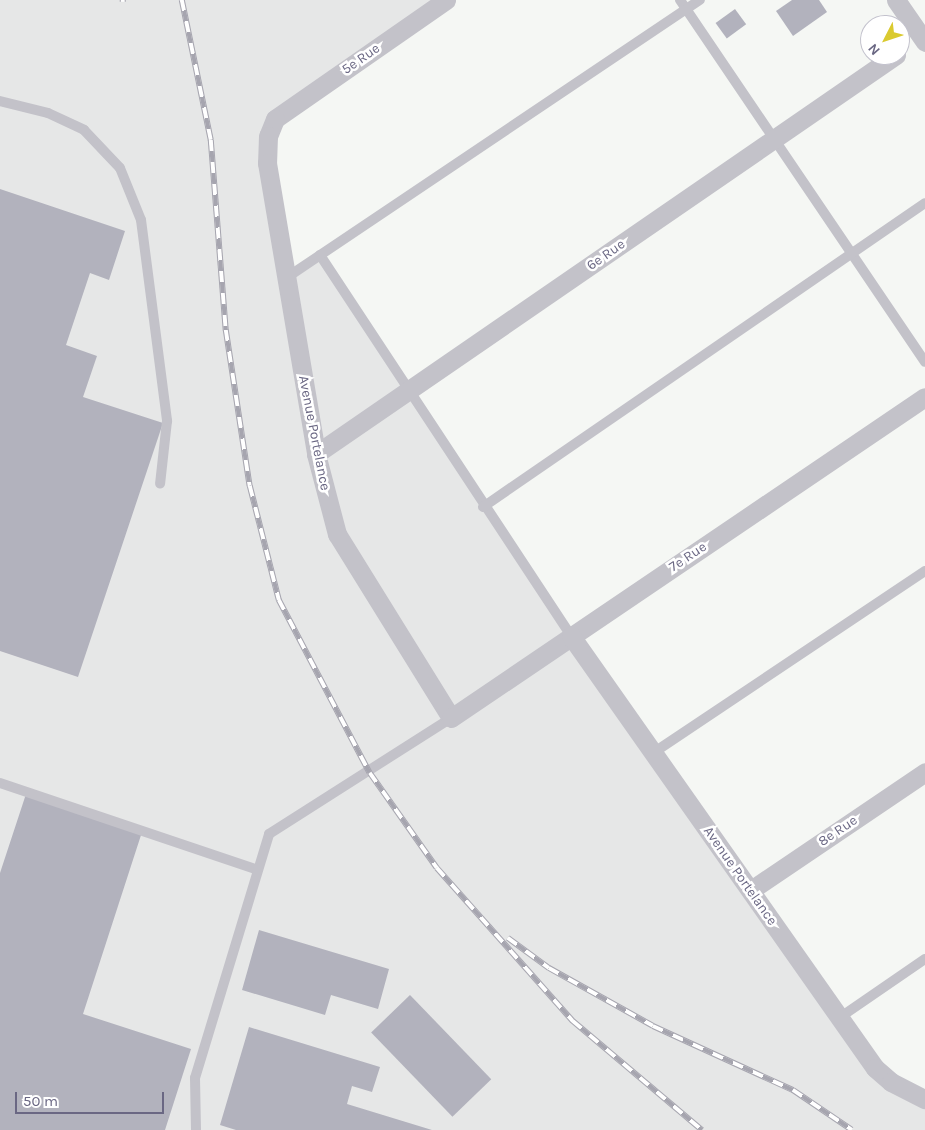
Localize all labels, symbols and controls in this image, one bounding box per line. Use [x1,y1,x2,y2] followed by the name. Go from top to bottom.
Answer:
[860,15,910,65] north arrow
[339,40,383,78] street label: 5e Rue
[864,40,884,59] text: N
[584,236,628,274] street label: 6e Rue
[295,374,333,492] street label: Avenue Portelance
[666,538,710,576] street label: 7e Rue
[815,812,861,850] street label: 8e Rue
[700,823,780,929] street label: Avenue Portelance
[18,1082,166,1114] scale bar
[23,1092,58,1110] text: 50 m

